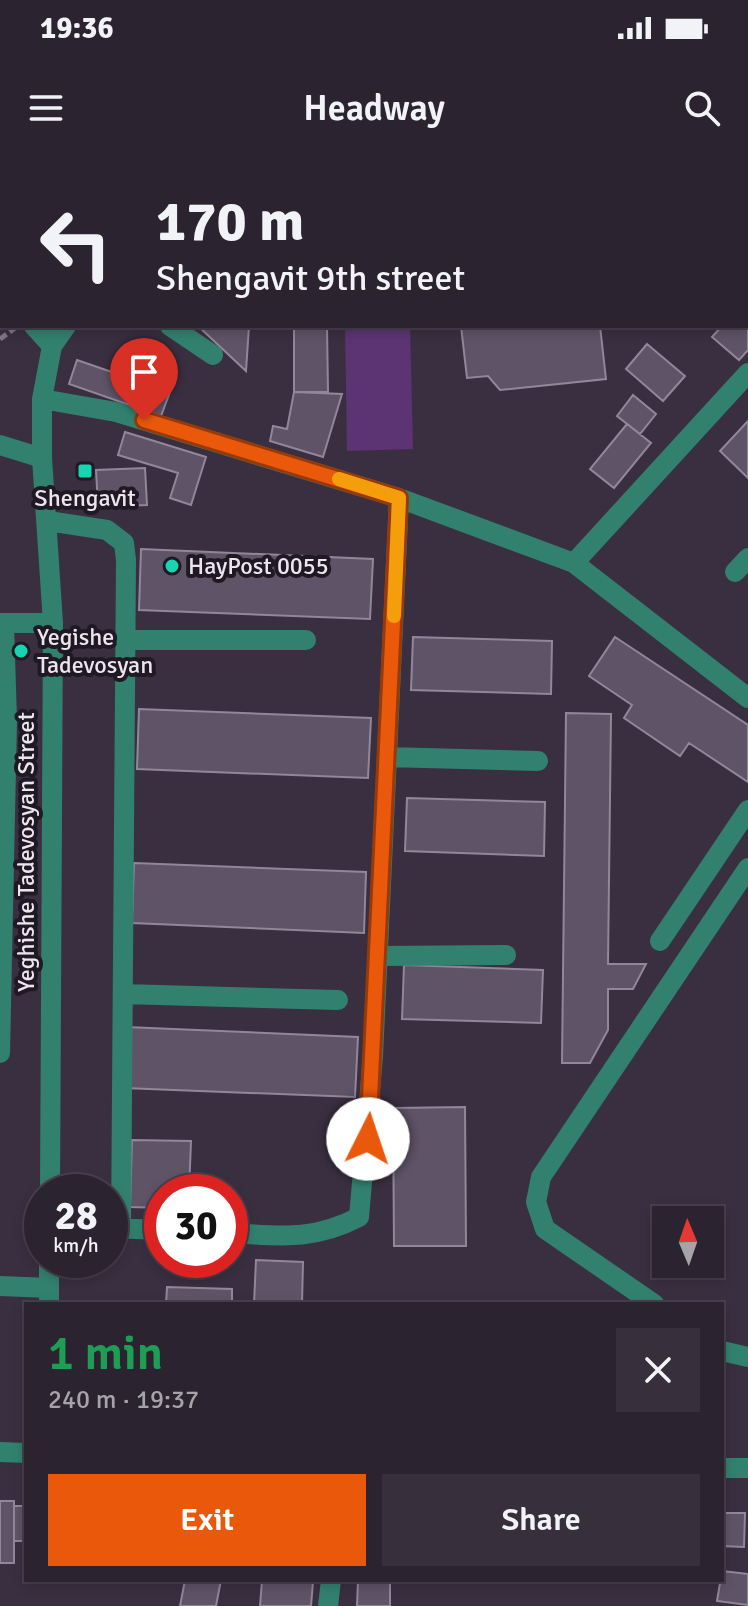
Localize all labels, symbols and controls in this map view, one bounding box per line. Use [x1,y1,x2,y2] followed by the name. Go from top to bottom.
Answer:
[40,10,114,47] text: 19:36
[24,86,68,130] icon: menu
[303,86,445,131] text: Headway
[680,86,724,130] icon: search
[156,187,304,256] text: 170 m
[24,192,128,296] icon: left
[156,256,465,301] text: Shengavit 9th street
[110,338,178,420] pin
[122,350,166,394] icon: arrive
[76,462,94,480] marker: Shengavit
[34,483,136,513] place label: Shengavit
[188,551,329,581] place label: HayPost 0055
[163,557,181,575] marker: HayPost 0055
[37,622,153,680] place label: Yegishe Tadevosyan
[12,642,30,660] marker: Yegishe Tadevosyan
[11,712,41,992] street label: Yeghishe Tadevosyan Street
[326,1097,410,1181] position arrow
[144,1174,248,1278] speed limit sign: 30
[54,1191,98,1241] text: 28
[652,1206,724,1278] north arrow
[652,1206,724,1278] map controls
[53,1233,99,1258] text: km/h
[48,1324,163,1383] text: 1 min
[616,1328,700,1412] button: close
[48,1384,199,1416] text: 240 m · 19:37
[48,1474,366,1566] button: Exit
[382,1474,700,1566] button: Share

